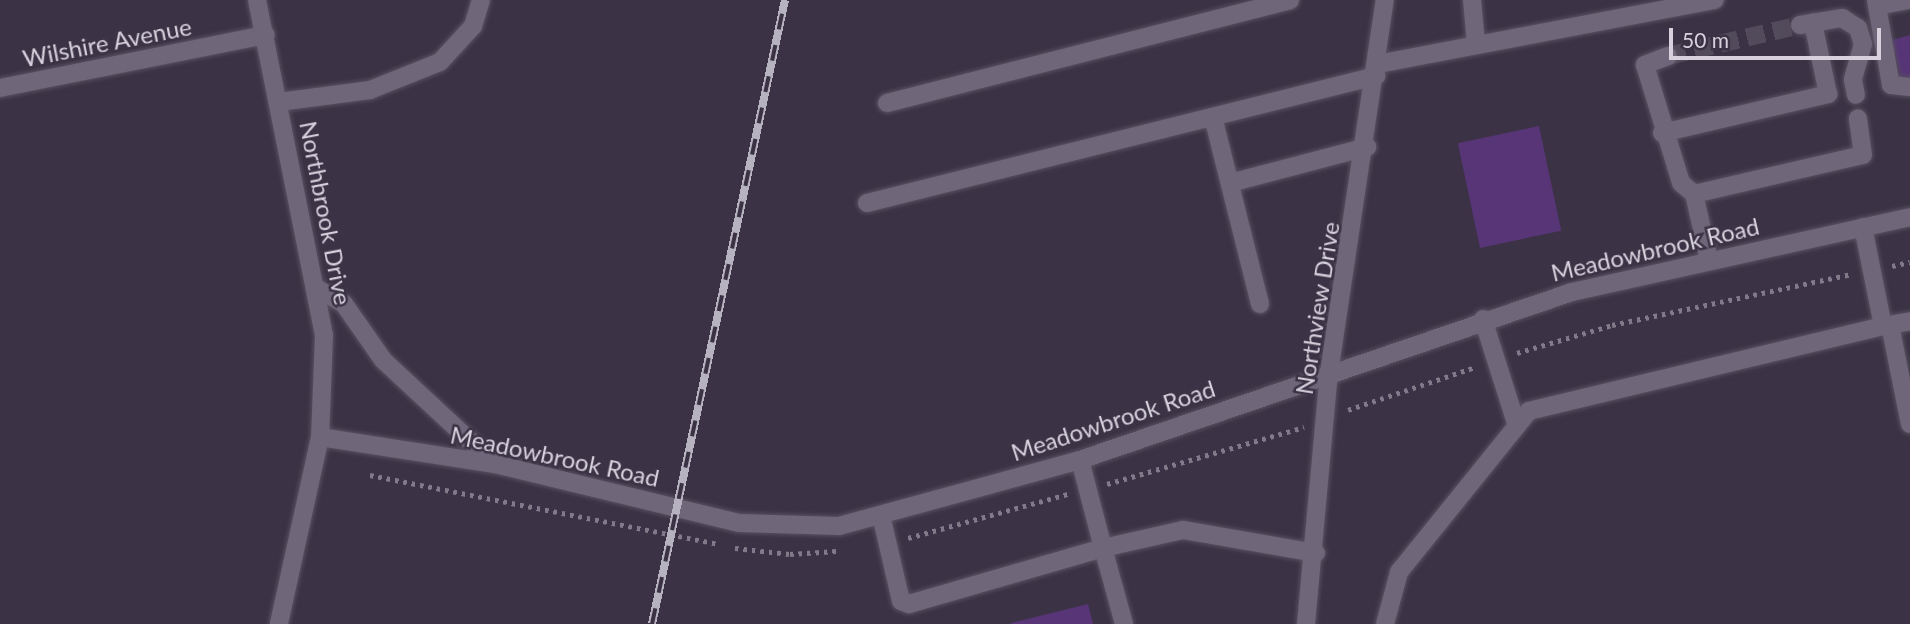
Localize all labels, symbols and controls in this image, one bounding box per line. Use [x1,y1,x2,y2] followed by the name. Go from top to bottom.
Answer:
[20,11,194,73] street label: Wilshire Avenue
[1672,14,1884,58] scale bar
[1682,27,1729,52] text: 50 m
[294,119,358,307] street label: Northbrook Drive
[1548,211,1762,287] street label: Meadowbrook Road
[1289,219,1345,397] street label: Northview Drive
[1007,373,1219,467] street label: Meadowbrook Road
[448,420,662,492] street label: Meadowbrook Road

